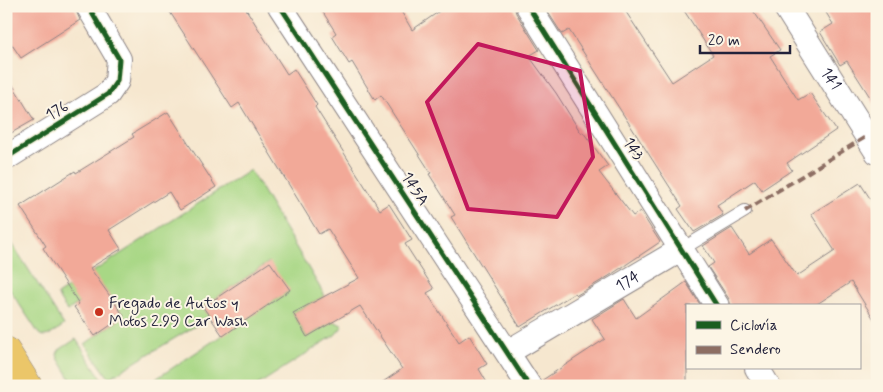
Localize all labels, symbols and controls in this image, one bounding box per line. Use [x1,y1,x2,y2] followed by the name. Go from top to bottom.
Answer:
[700,22,790,54] scale bar
[708,31,740,51] text: 20 m
[816,63,846,94] street label: 141
[42,96,72,126] street label: 176
[618,134,648,165] street label: 143
[396,168,434,210] street label: 145A
[612,266,644,297] street label: 174
[109,293,248,332] place label: Fregado de Autos y Motos 2.99 Car Wash
[686,304,860,370] legend
[93,306,105,318] marker: Fregado de Autos y Motos 2.99 Car Wash
[730,316,778,336] text: Ciclovía
[730,340,781,360] text: Sendero

